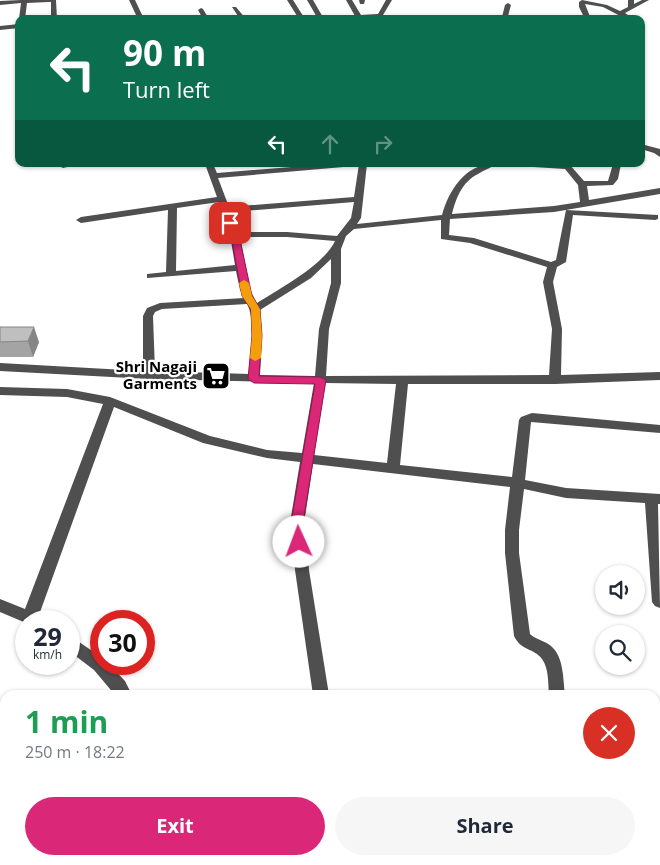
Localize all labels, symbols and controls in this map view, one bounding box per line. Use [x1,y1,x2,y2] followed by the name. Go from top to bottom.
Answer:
[123,29,206,76] text: 90 m
[40,35,105,100] icon: left
[123,74,210,104] text: Turn left
[263,130,291,158] icon: left
[316,130,344,158] icon: ahead
[369,130,397,158] icon: right
[209,202,251,244] pin
[216,209,244,237] icon: arrive
[116,356,197,393] place label: Shri Nagaji Garments
[201,361,231,391] supermarket icon: Shri Nagaji Garments
[272,515,324,567] position arrow
[595,565,645,675] map controls
[595,565,645,615] button: sound
[90,610,155,675] speed limit sign: 30
[33,619,62,653] text: 29
[595,625,645,675] button: search
[33,646,62,663] text: km/h
[25,701,108,742] text: 1 min
[583,707,635,759] button: close
[25,741,125,763] text: 250 m · 18:22
[25,797,325,855] button: Exit
[335,797,635,855] button: Share

